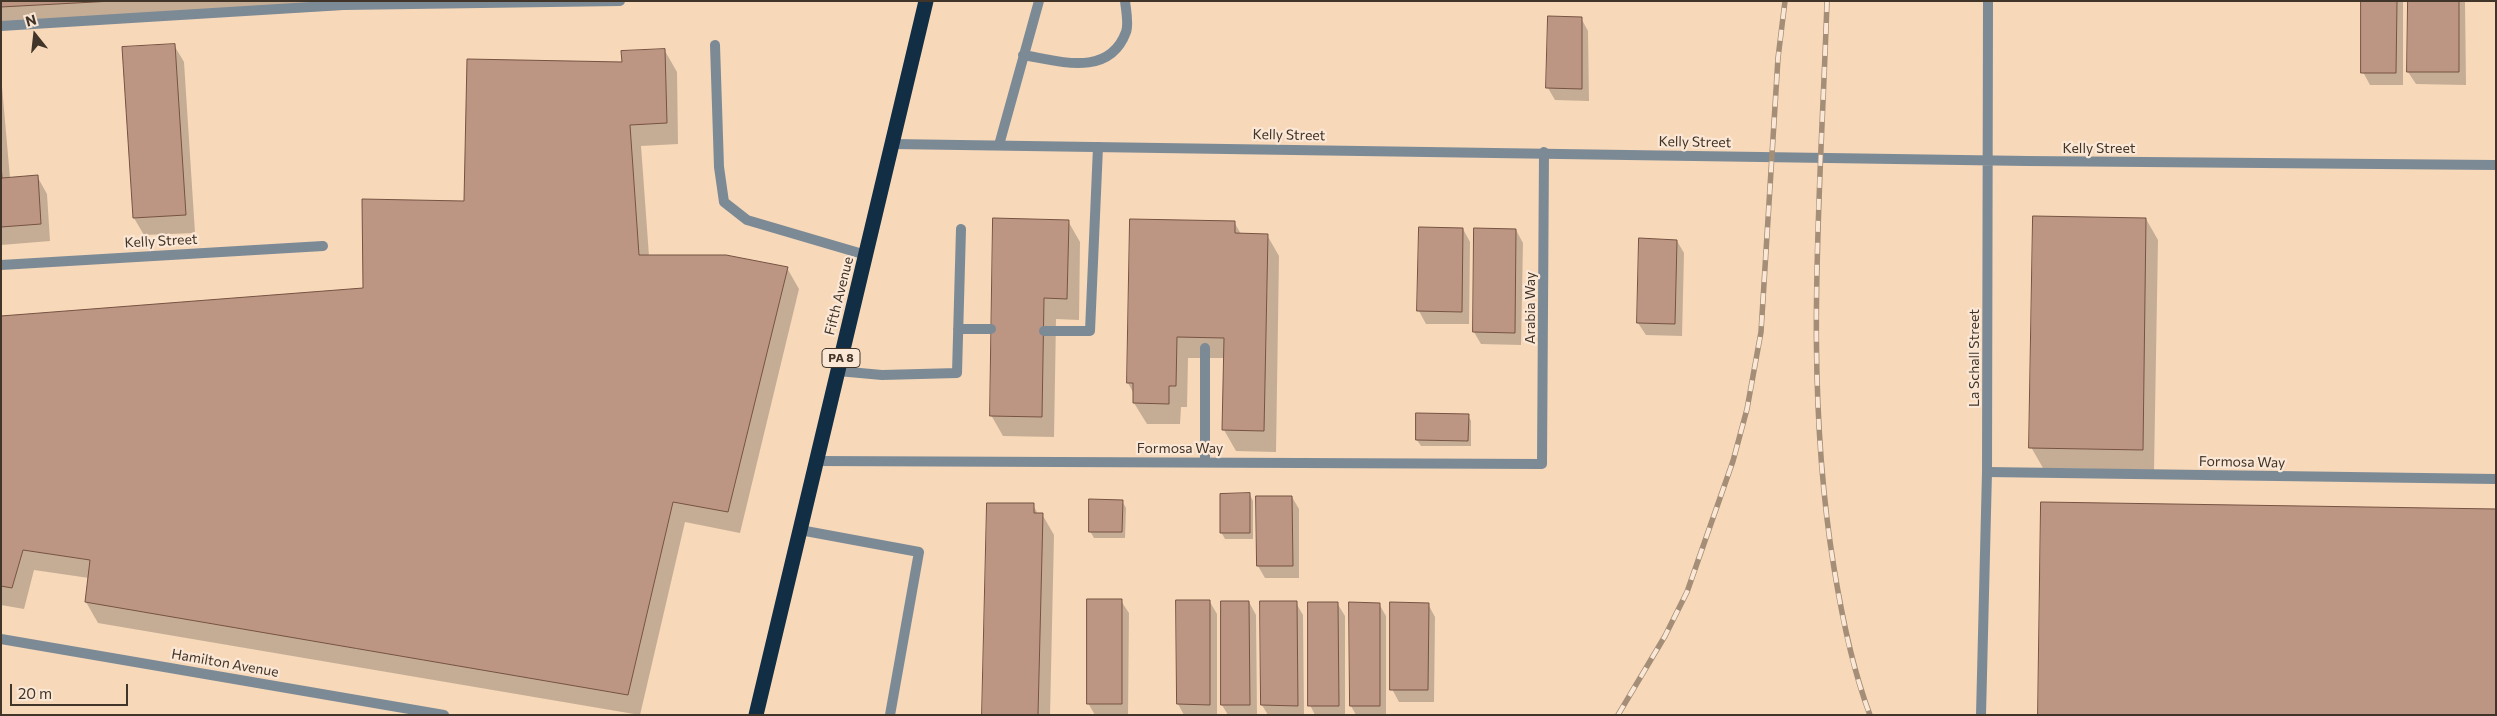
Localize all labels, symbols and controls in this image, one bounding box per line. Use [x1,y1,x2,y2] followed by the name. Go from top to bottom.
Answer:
[10,10,60,60] north arrow
[23,10,38,30] text: N
[1252,126,1326,144] street label: Kelly Street
[1658,133,1732,151] street label: Kelly Street
[2063,140,2135,156] street label: Kelly Street
[124,231,198,251] street label: Kelly Street
[821,255,857,337] street label: Fifth Avenue
[1522,272,1538,344] street label: Arabia Way
[1966,309,1982,407] street label: La Schall Street
[822,348,860,368] road number: PA 8
[1137,440,1223,456] street label: Formosa Way
[2199,453,2285,471] street label: Formosa Way
[170,645,280,681] street label: Hamilton Avenue
[12,674,130,706] scale bar
[18,684,52,702] text: 20 m

